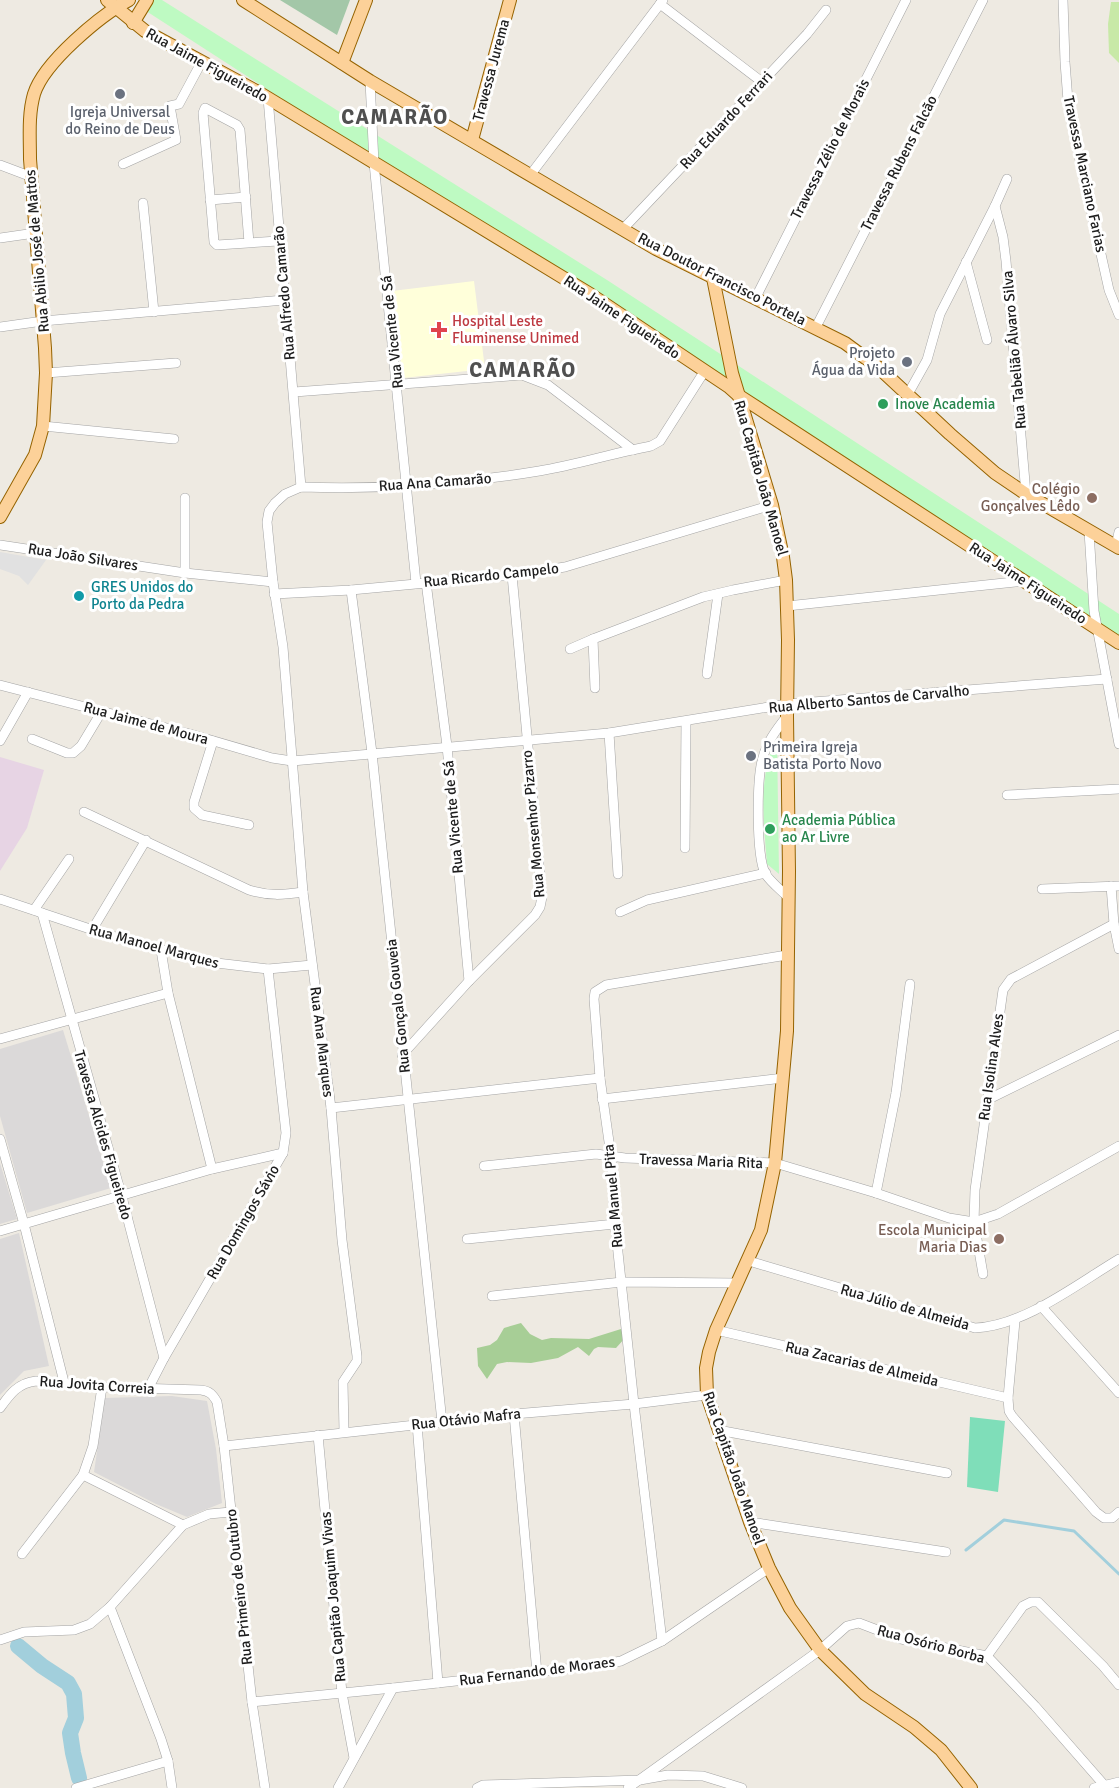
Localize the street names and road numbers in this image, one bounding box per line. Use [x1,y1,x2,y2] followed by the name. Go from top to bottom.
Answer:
[469,17,513,123] street label: Travessa Jurema
[143,24,271,106] street label: Rua Jaime Figueiredo
[676,67,776,173] street label: Rua Eduardo Ferrari
[787,75,873,222] street label: Travessa Zélio de Morais
[857,92,941,234] street label: Travessa Rubens Falcão
[1060,94,1110,254] street label: Travessa Marciano Farias
[21,168,53,333] street label: Rua Abilio José de Mattos
[269,225,299,361] street label: Rua Alfredo Camarão
[635,229,809,329] street label: Rua Doutor Francisco Portela
[997,270,1030,430] street label: Rua Tabelião Álvaro Silva
[560,271,684,363] street label: Rua Jaime Figueiredo
[377,274,407,390] street label: Rua Vicente de Sá
[730,398,792,558] street label: Rua Capitão João Manoel
[378,469,492,495] street label: Rua Ana Camarão
[966,538,1090,628] street label: Rua Jaime Figueiredo
[27,539,140,575] street label: Rua João Silvares
[422,559,560,591] street label: Rua Ricardo Campelo
[768,681,970,717] street label: Rua Alberto Santos de Carvalho
[82,698,210,748] street label: Rua Jaime de Moura
[518,749,548,899] street label: Rua Monsenhor Pizarro
[439,760,467,874] street label: Rua Vicente de Sá
[87,920,221,972] street label: Rua Manoel Marques
[382,938,414,1074] street label: Rua Gonçalo Gouveia
[306,986,338,1099] street label: Rua Ana Marques
[975,1012,1007,1122] street label: Rua Isolina Alves
[70,1048,136,1222] street label: Travessa Alcides Figueiredo
[599,1143,627,1249] street label: Rua Manuel Pita
[639,1150,763,1172] street label: Travessa Maria Rita
[203,1161,283,1282] street label: Rua Domingos Sávio
[838,1280,972,1334] street label: Rua Júlio de Almeida
[784,1338,940,1390] street label: Rua Zacarias de Almeida
[39,1372,155,1398] street label: Rua Jovita Correia
[699,1389,769,1547] street label: Rua Capitão João Manoel
[410,1404,522,1434] street label: Rua Otávio Mafra
[222,1508,256,1666] street label: Rua Primeiro de Outubro
[317,1511,349,1683] street label: Rua Capitão Joaquim Vivas
[875,1621,987,1667] street label: Rua Osório Borba
[458,1652,616,1689] street label: Rua Fernando de Moraes

